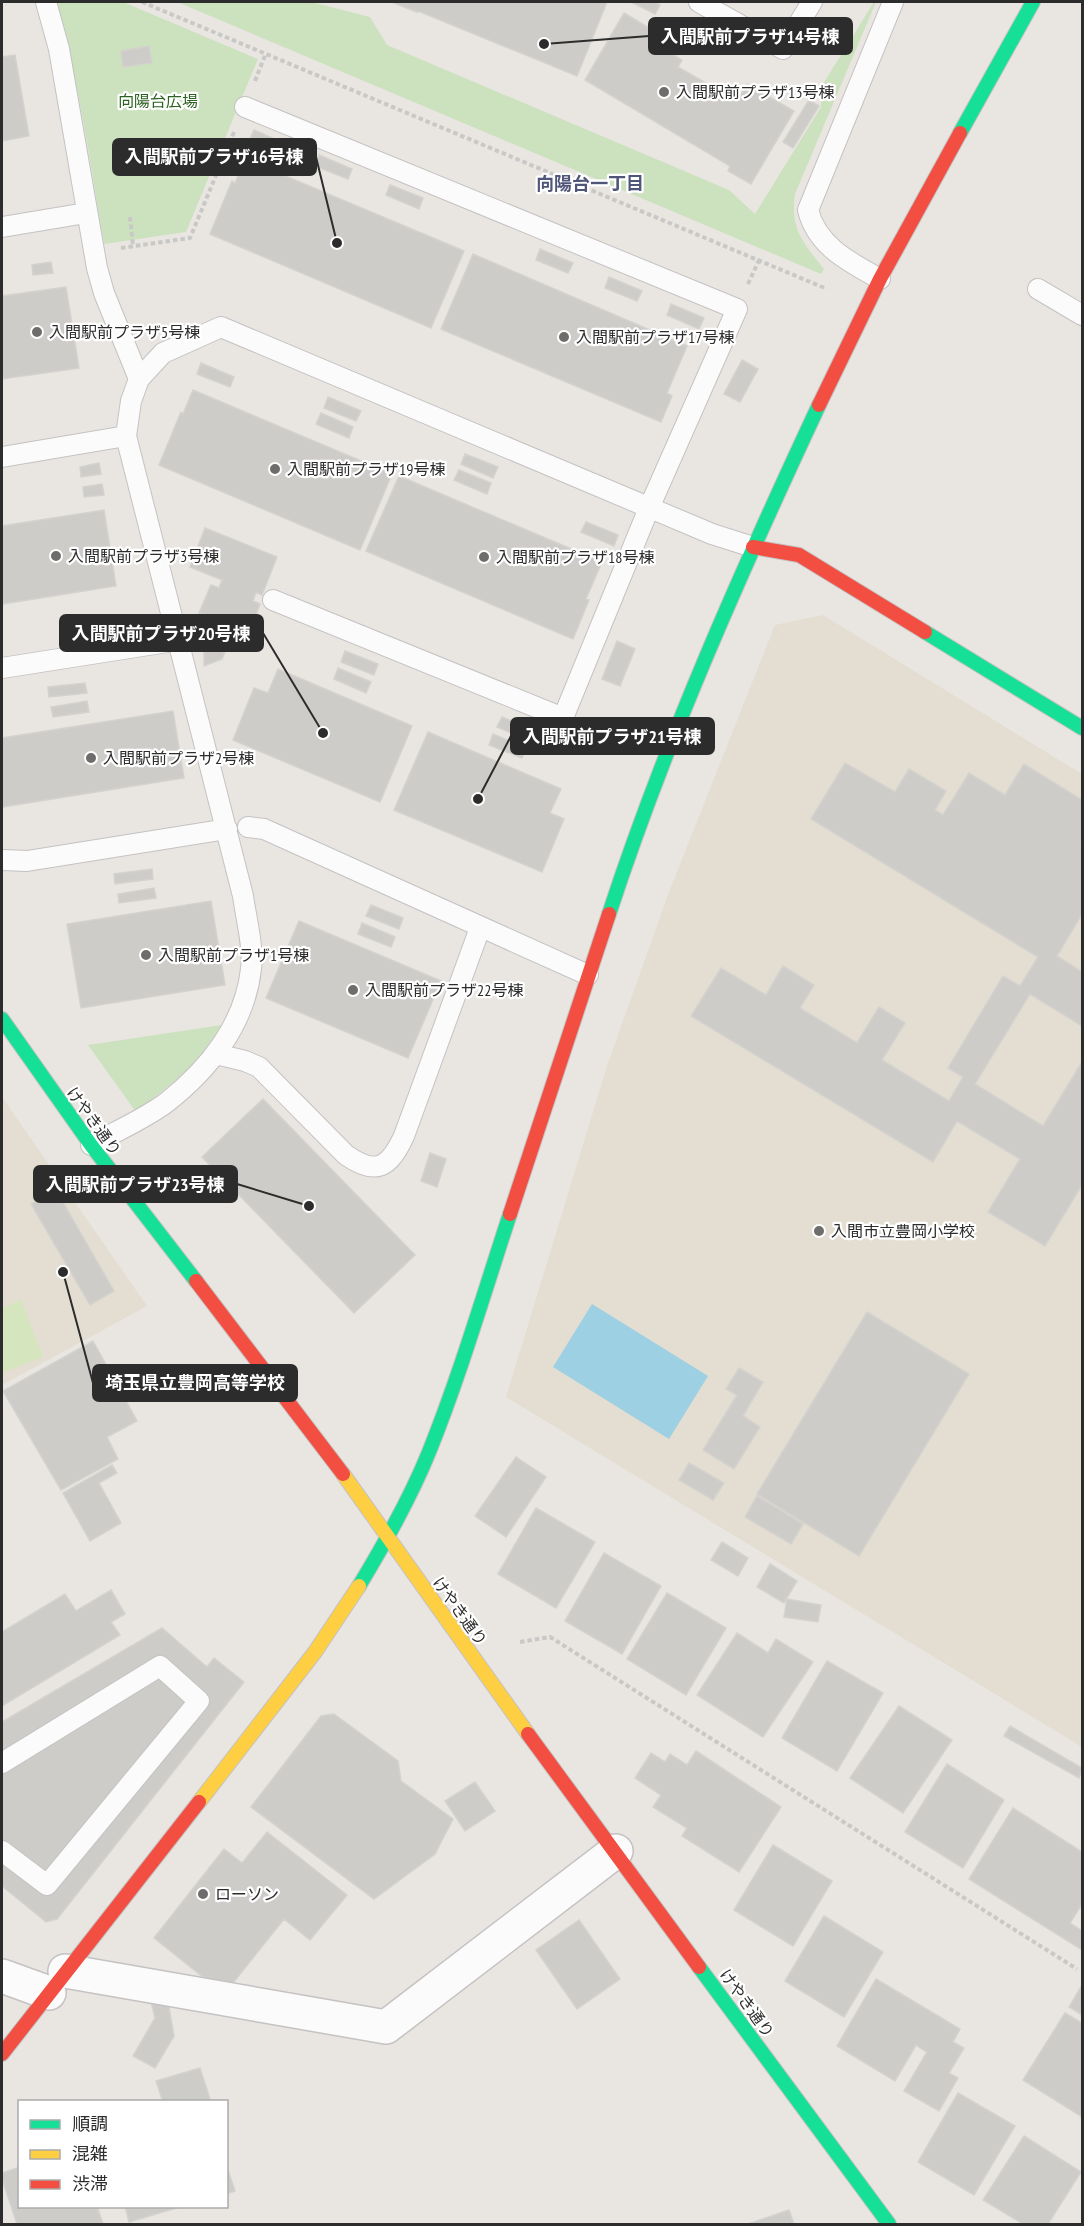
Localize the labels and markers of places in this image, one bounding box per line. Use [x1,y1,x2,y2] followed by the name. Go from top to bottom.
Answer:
[649,18,852,54] callout: 入間駅前プラザ14号棟
[676,82,834,102] place label: 入間駅前プラザ13号棟
[657,85,671,99] marker: 入間駅前プラザ13号棟
[113,139,316,175] callout: 入間駅前プラザ16号棟
[49,322,200,342] place label: 入間駅前プラザ5号棟
[30,325,44,339] marker: 入間駅前プラザ5号棟
[576,327,734,347] place label: 入間駅前プラザ17号棟
[557,330,571,344] marker: 入間駅前プラザ17号棟
[287,459,445,479] place label: 入間駅前プラザ19号棟
[268,462,282,476] marker: 入間駅前プラザ19号棟
[68,546,219,566] place label: 入間駅前プラザ3号棟
[496,547,654,567] place label: 入間駅前プラザ18号棟
[49,549,63,563] marker: 入間駅前プラザ3号棟
[477,550,491,564] marker: 入間駅前プラザ18号棟
[60,615,263,651] callout: 入間駅前プラザ20号棟
[511,718,714,754] callout: 入間駅前プラザ21号棟
[103,748,254,768] place label: 入間駅前プラザ2号棟
[84,751,98,765] marker: 入間駅前プラザ2号棟
[158,945,309,965] place label: 入間駅前プラザ1号棟
[139,948,153,962] marker: 入間駅前プラザ1号棟
[365,980,523,1000] place label: 入間駅前プラザ22号棟
[346,983,360,997] marker: 入間駅前プラザ22号棟
[34,1166,237,1202] callout: 入間駅前プラザ23号棟
[831,1221,975,1241] place label: 入間市立豊岡小学校
[812,1224,826,1238] marker: 入間市立豊岡小学校
[93,1365,297,1401] callout: 埼玉県立豊岡高等学校
[215,1884,279,1904] place label: ローソン
[196,1887,210,1901] marker: ローソン

